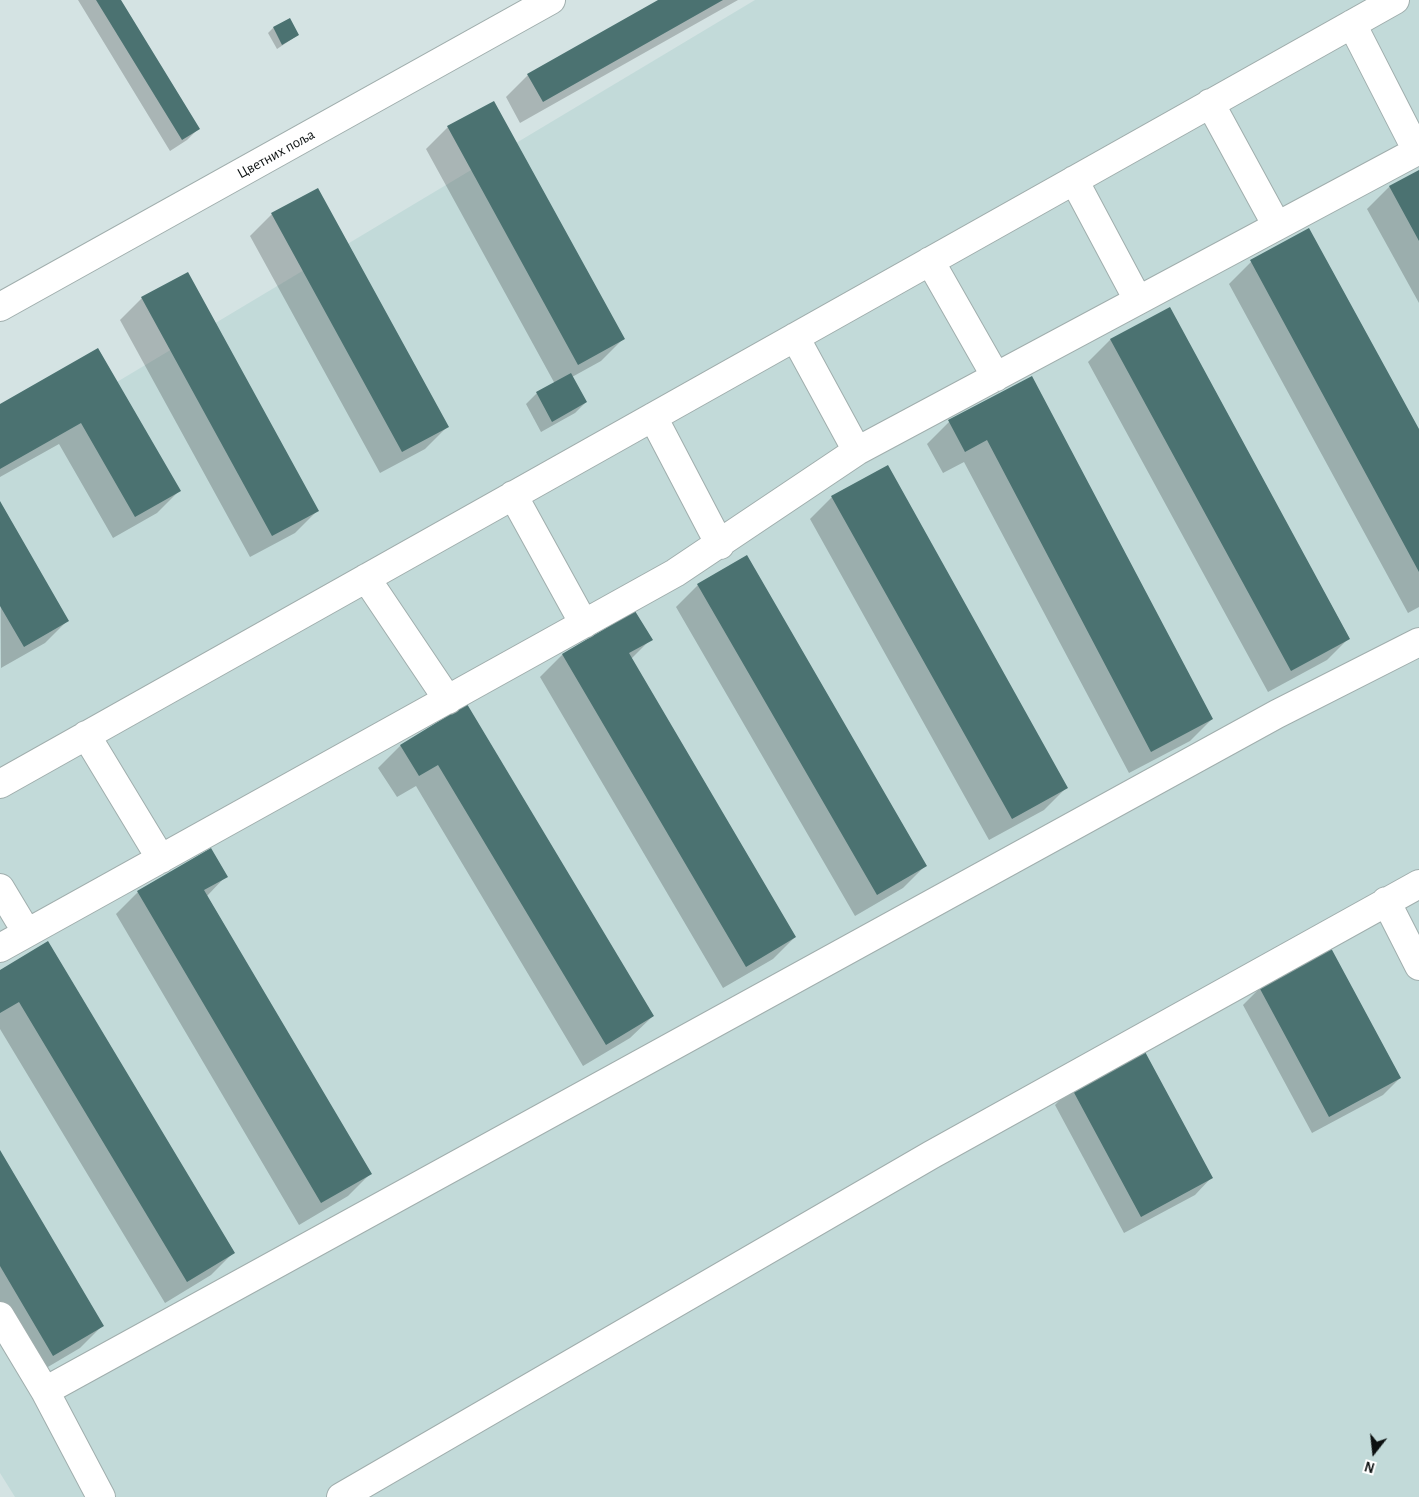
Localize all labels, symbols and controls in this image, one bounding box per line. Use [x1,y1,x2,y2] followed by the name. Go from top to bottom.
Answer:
[234,125,318,183] street label: Цветних поља
[1349,1427,1399,1477] north arrow
[1363,1458,1376,1474] text: N

